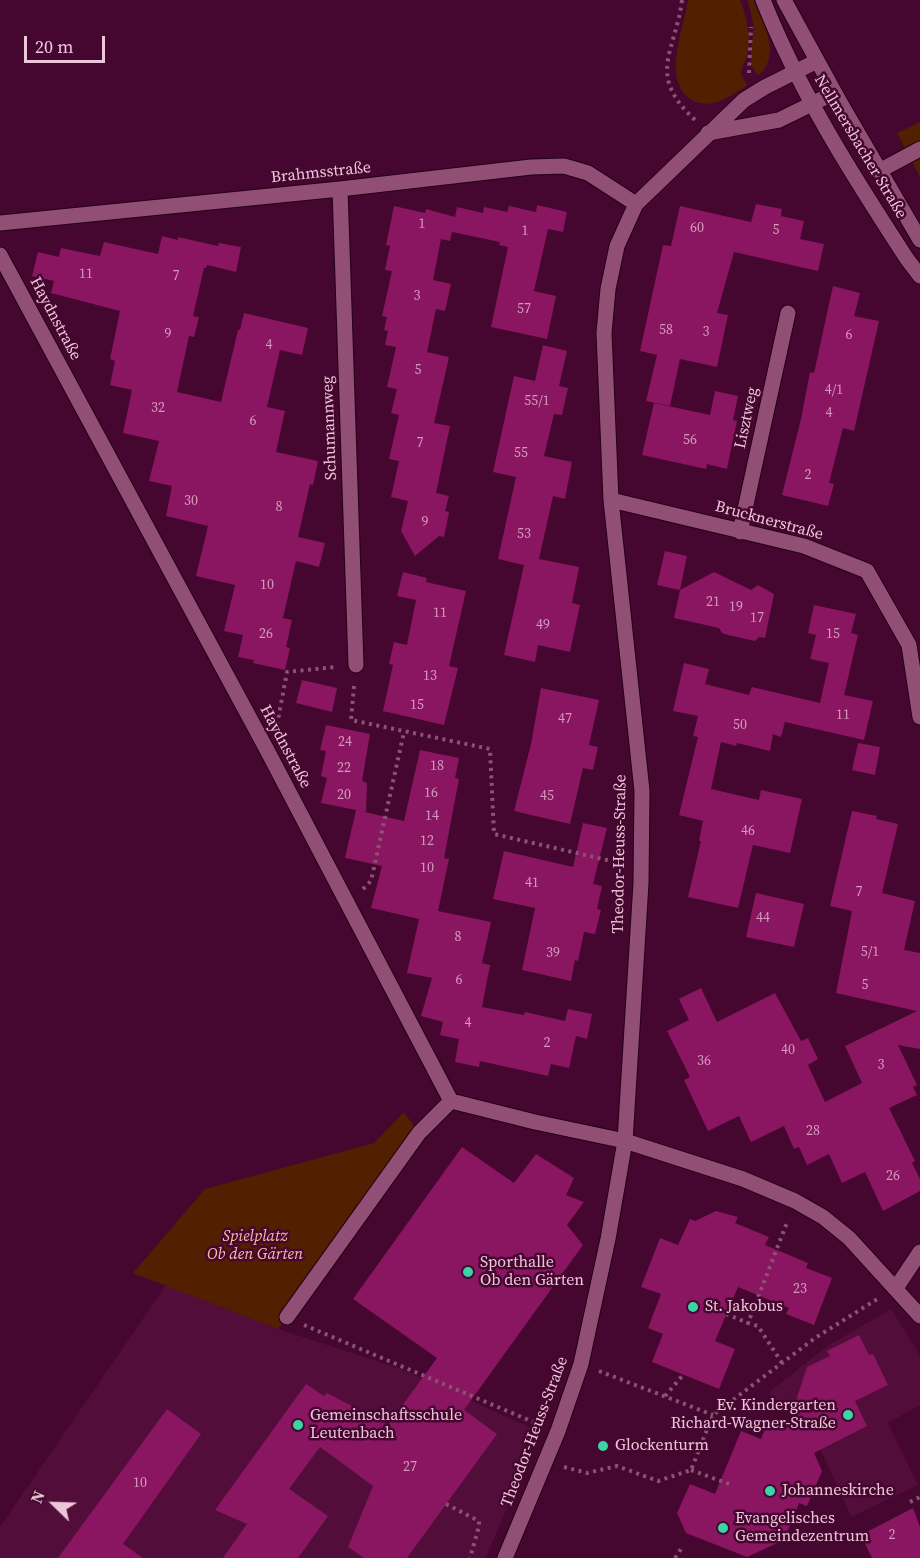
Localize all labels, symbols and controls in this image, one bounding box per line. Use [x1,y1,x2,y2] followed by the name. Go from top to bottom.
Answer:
[27,24,108,62] scale bar
[35,34,73,59] text: 20 m
[810,72,910,222] street label: Nellmersbacher Straße
[270,158,372,188] street label: Brahmsstraße
[419,216,425,232] house number: 1
[690,220,704,236] house number: 60
[773,222,779,238] house number: 5
[522,223,528,239] house number: 1
[79,266,93,282] house number: 11
[173,268,179,284] house number: 7
[25,274,85,364] street label: Haydnstraße
[414,288,420,304] house number: 3
[517,301,531,317] house number: 57
[659,322,673,338] house number: 58
[703,324,709,340] house number: 3
[165,326,171,342] house number: 9
[846,327,852,343] house number: 6
[266,337,272,353] house number: 4
[415,362,421,378] house number: 5
[319,375,341,481] street label: Schumannweg
[825,382,843,398] house number: 4/1
[731,386,763,450] street label: Lisztweg
[524,393,550,409] house number: 55/1
[151,400,165,416] house number: 32
[826,405,832,421] house number: 4
[250,413,256,429] house number: 6
[683,432,697,448] house number: 56
[417,435,423,451] house number: 7
[514,445,528,461] house number: 55
[805,467,811,483] house number: 2
[184,493,198,509] house number: 30
[713,497,825,545] street label: Brucknerstraße
[276,499,282,515] house number: 8
[422,514,428,530] house number: 9
[517,526,531,542] house number: 53
[260,577,274,593] house number: 10
[706,594,720,610] house number: 21
[729,599,743,615] house number: 19
[433,605,447,621] house number: 11
[750,610,764,626] house number: 17
[536,617,550,633] house number: 49
[259,626,273,642] house number: 26
[826,626,840,642] house number: 15
[423,668,437,684] house number: 13
[410,697,424,713] house number: 15
[255,702,315,792] street label: Haydnstraße
[836,707,850,723] house number: 11
[558,711,572,727] house number: 47
[733,717,747,733] house number: 50
[338,734,352,750] house number: 24
[430,758,444,774] house number: 18
[337,760,351,776] house number: 22
[609,774,631,934] street label: Theodor-Heuss-Straße
[424,785,438,801] house number: 16
[337,787,351,803] house number: 20
[540,788,554,804] house number: 45
[425,808,439,824] house number: 14
[741,823,755,839] house number: 46
[420,833,434,849] house number: 12
[420,860,434,876] house number: 10
[525,875,539,891] house number: 41
[856,884,862,900] house number: 7
[756,910,770,926] house number: 44
[455,929,461,945] house number: 8
[861,944,879,960] house number: 5/1
[546,945,560,961] house number: 39
[456,972,462,988] house number: 6
[862,977,868,993] house number: 5
[465,1015,471,1031] house number: 4
[544,1035,550,1051] house number: 2
[781,1042,795,1058] house number: 40
[697,1053,711,1069] house number: 36
[878,1057,884,1073] house number: 3
[806,1123,820,1139] house number: 28
[886,1168,900,1184] house number: 26
[207,1227,303,1265] park label: Spielplatz Ob den Gärten
[480,1253,584,1291] place label: Sporthalle Ob den Gärten
[461,1265,475,1279] marker: Sporthalle Ob den Gärten
[793,1281,807,1297] house number: 23
[705,1297,783,1317] place label: St. Jakobus
[686,1300,700,1314] marker: St. Jakobus
[497,1354,573,1510] street label: Theodor-Heuss-Straße
[671,1396,836,1434] place label: Ev. Kindergarten Richard-Wagner-Straße
[310,1406,462,1444] place label: Gemeinschaftsschule Leutenbach
[841,1408,855,1422] marker: Ev. Kindergarten Richard-Wagner-Straße
[291,1418,305,1432] marker: Gemeinschaftsschule Leutenbach
[615,1436,709,1456] place label: Glockenturm
[596,1439,610,1453] marker: Glockenturm
[403,1459,417,1475] house number: 27
[24,1474,84,1534] north arrow
[133,1475,147,1491] house number: 10
[782,1481,894,1501] place label: Johanneskirche
[763,1484,777,1498] marker: Johanneskirche
[25,1487,50,1507] text: N
[735,1509,869,1547] place label: Evangelisches Gemeindezentrum
[716,1521,730,1535] marker: Evangelisches Gemeindezentrum
[889,1527,895,1543] house number: 2

